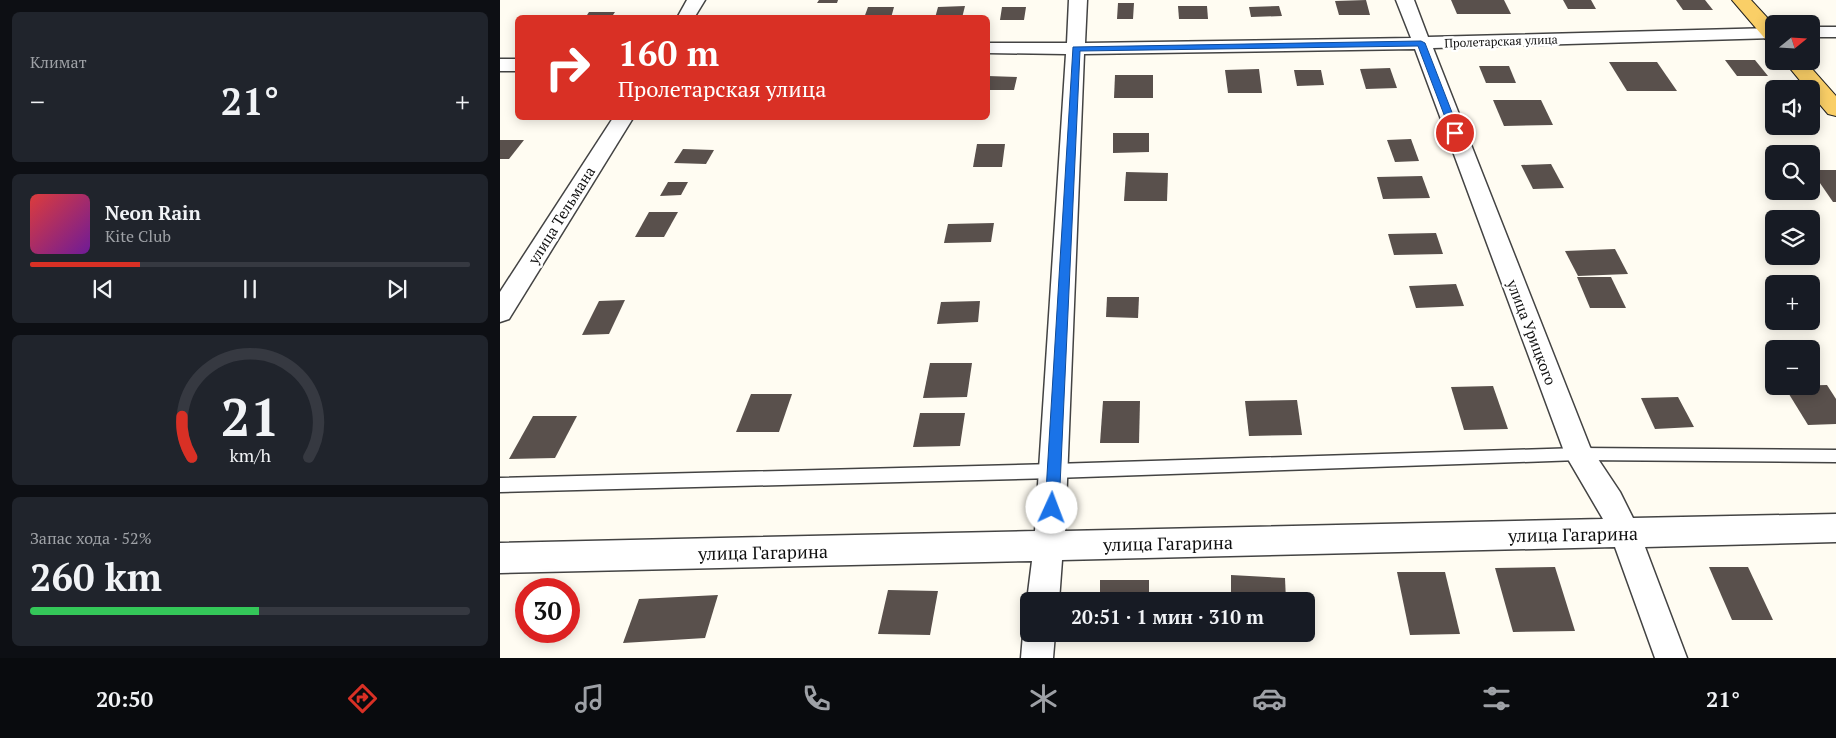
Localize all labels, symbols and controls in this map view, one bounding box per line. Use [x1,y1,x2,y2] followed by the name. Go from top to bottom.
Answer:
[1765,15,1820,70] north arrow
[1765,15,1820,395] map controls
[618,30,719,76] text: 160 m
[1444,32,1558,50] street label: Пролетарская улица
[535,35,600,100] icon: right
[30,51,87,73] text: Климат
[618,74,826,103] text: Пролетарская улица
[221,76,279,126] text: 21°
[1765,80,1820,135] button: sound
[30,83,45,120] text: −
[455,83,470,120] text: +
[1434,112,1476,154] pin
[1441,119,1469,147] icon: arrive
[1765,145,1820,200] button: search
[522,162,599,269] street label: улица Тельмана
[105,200,201,225] text: Neon Rain
[1765,210,1820,265] button: layers
[105,225,171,247] text: Kite Club
[89,275,117,303] icon: previous
[236,275,264,303] icon: pause
[383,275,411,303] icon: next
[1502,275,1561,388] street label: улица Урицкого
[1765,275,1820,330] button: +
[1765,340,1820,395] button: −
[221,382,279,451] text: 21
[229,443,271,467] text: km/h
[1025,481,1077,533] position arrow
[1507,521,1638,547] street label: улица Гагарина
[30,527,152,549] text: Запас хода · 52%
[1102,530,1233,556] street label: улица Гагарина
[697,539,828,565] street label: улица Гагарина
[30,552,162,602] text: 260 km
[515,578,580,643] speed limit sign: 30
[1071,604,1264,629] text: 20:51 · 1 мин · 310 m
[345,681,380,716] icon: directions
[572,681,607,716] icon: music
[799,681,834,716] icon: phone
[1026,681,1061,716] icon: climate
[1252,681,1287,716] icon: car
[1479,681,1514,716] icon: filters
[96,684,153,713] text: 20:50
[1706,684,1740,713] text: 21°

